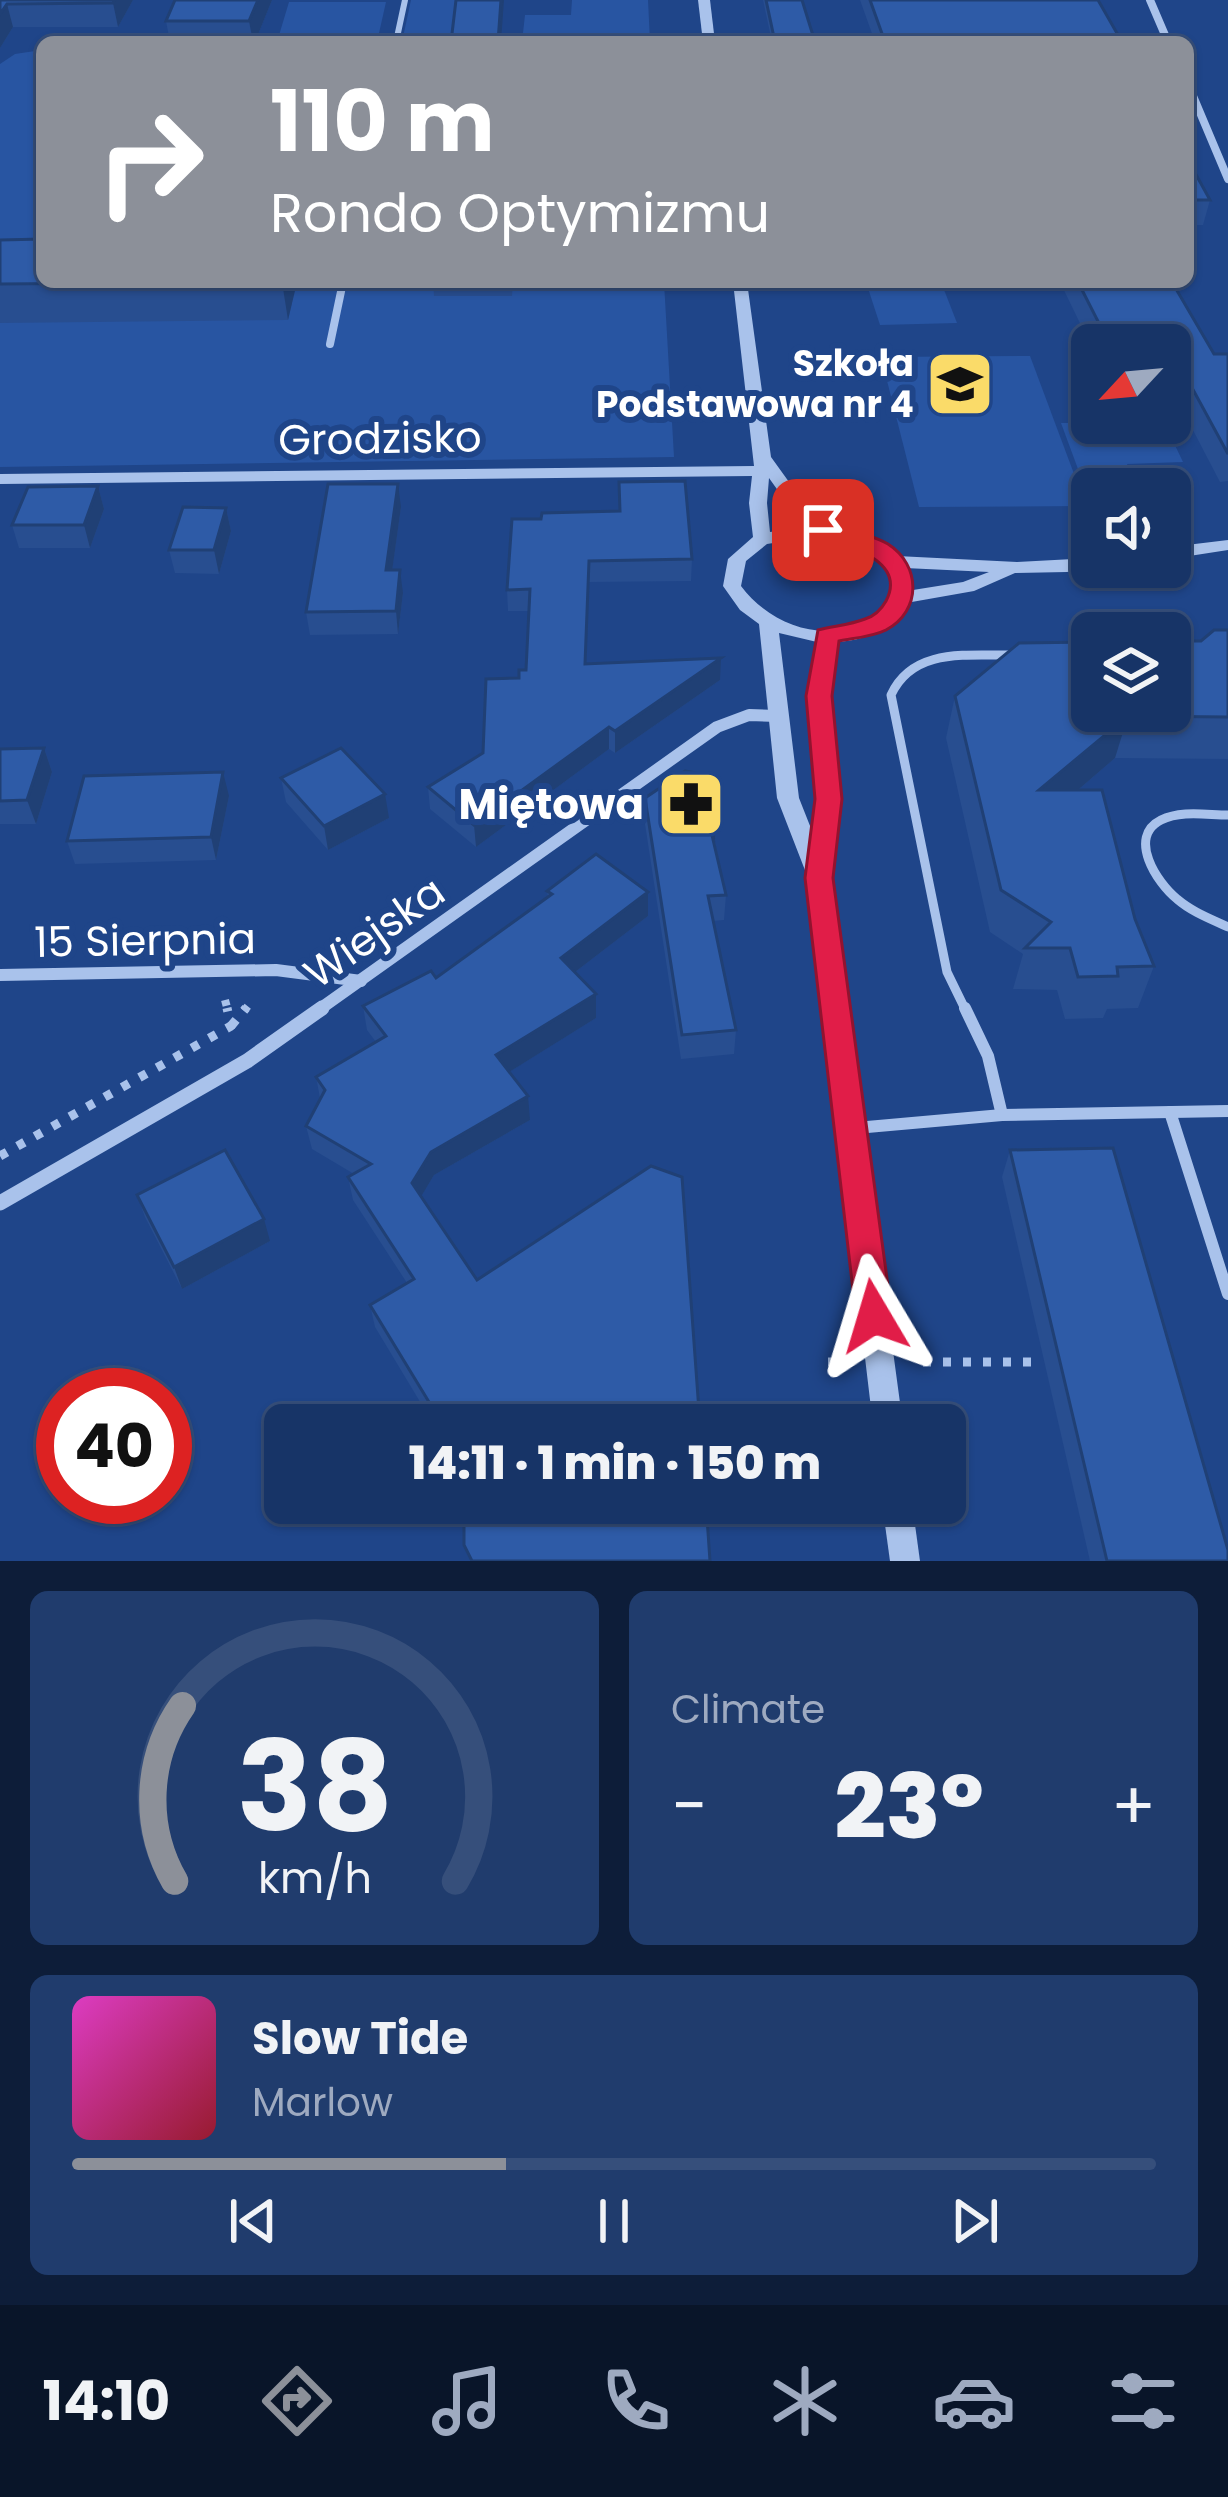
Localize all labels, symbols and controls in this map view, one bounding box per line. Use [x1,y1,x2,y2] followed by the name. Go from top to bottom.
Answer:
[270,63,495,180] text: 110 m
[72,84,228,240] icon: right
[270,175,770,251] text: Rondo Optymizmu
[1071,324,1191,444] north arrow
[1071,324,1191,732] map controls
[596,338,914,430] place label: Szkoła Podstawowa nr 4
[925,349,995,419] school or university icon: Szkoła Podstawowa nr 4
[278,407,482,470] street label: Grodzisko
[1071,468,1191,588] button: sound
[772,479,874,581] pin
[790,497,856,563] icon: arrive
[1071,612,1191,732] button: layers
[656,769,726,839] pharmacy icon: Miętowa
[458,775,644,834] place label: Miętowa
[292,862,457,1002] street label: Wiejska
[34,909,256,972] street label: 15 Sierpnia
[811,1253,937,1379] position arrow
[36,1368,192,1524] speed limit sign: 40
[409,1432,821,1495] text: 14:11 · 1 min · 150 m
[671,1682,825,1737] text: Climate
[236,1699,393,1874] text: 38
[834,1743,984,1870] text: 23°
[671,1760,707,1852] text: −
[1111,1760,1156,1852] text: +
[257,1848,372,1908] text: km/h
[252,2007,468,2070] text: Slow Tide
[252,2075,393,2130] text: Marlow
[220,2188,286,2254] icon: previous
[581,2188,647,2254] icon: pause
[942,2188,1008,2254] icon: next
[255,2359,339,2443] icon: directions
[425,2359,509,2443] icon: music
[594,2359,678,2443] icon: phone
[763,2359,847,2443] icon: climate
[932,2359,1016,2443] icon: car
[1101,2359,1185,2443] icon: filters
[43,2363,170,2439] text: 14:10

